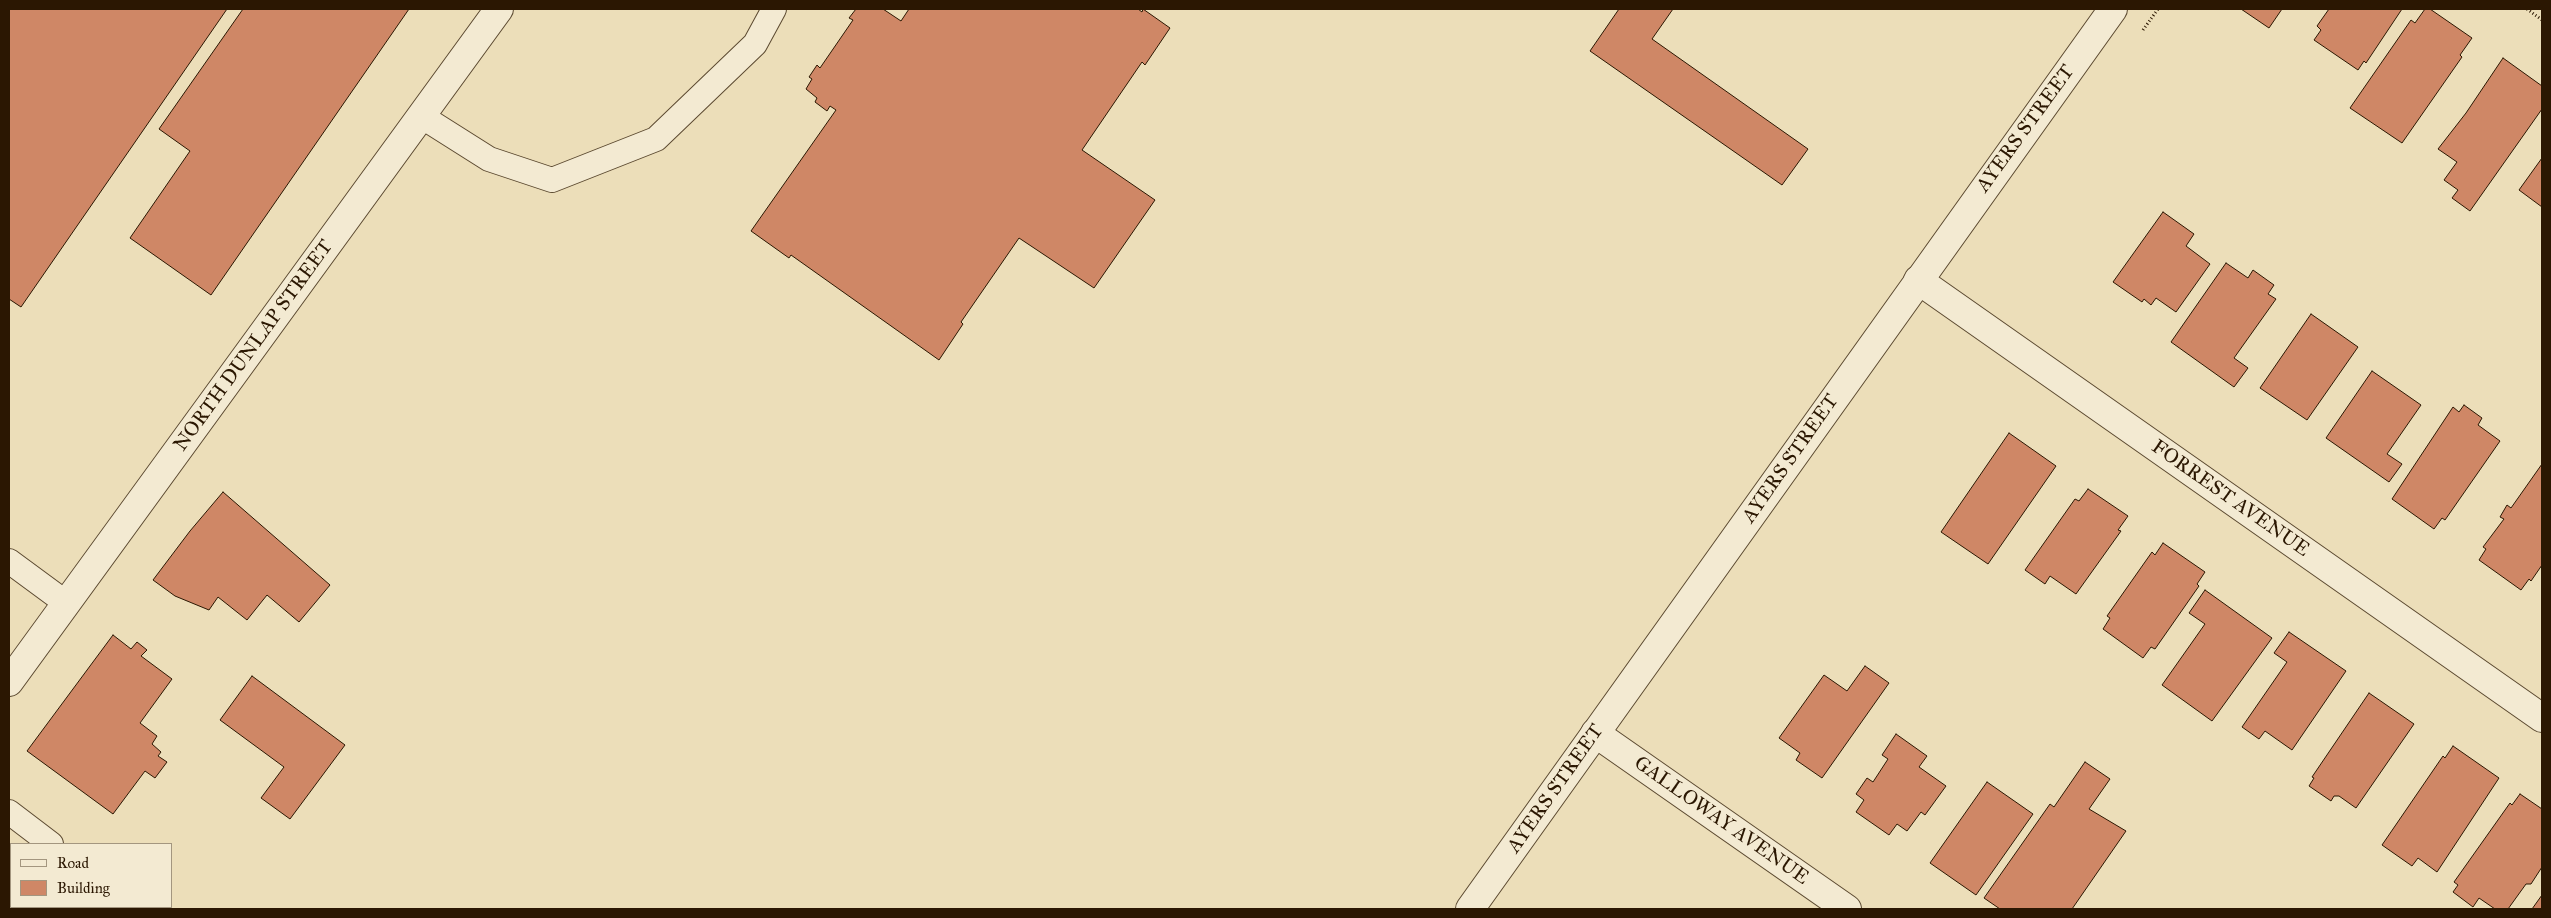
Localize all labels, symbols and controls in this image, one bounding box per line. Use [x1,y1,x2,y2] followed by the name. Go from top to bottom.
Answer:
[1972,61,2080,197] street label: AYERS STREET
[169,236,339,456] street label: NORTH DUNLAP STREET
[1738,390,1844,528] street label: AYERS STREET
[2146,435,2314,563] street label: FORREST AVENUE
[1503,720,1609,858] street label: AYERS STREET
[1629,752,1813,890] street label: GALLOWAY AVENUE
[10,843,172,908] legend
[57,854,89,872] text: Road
[57,879,110,897] text: Building

